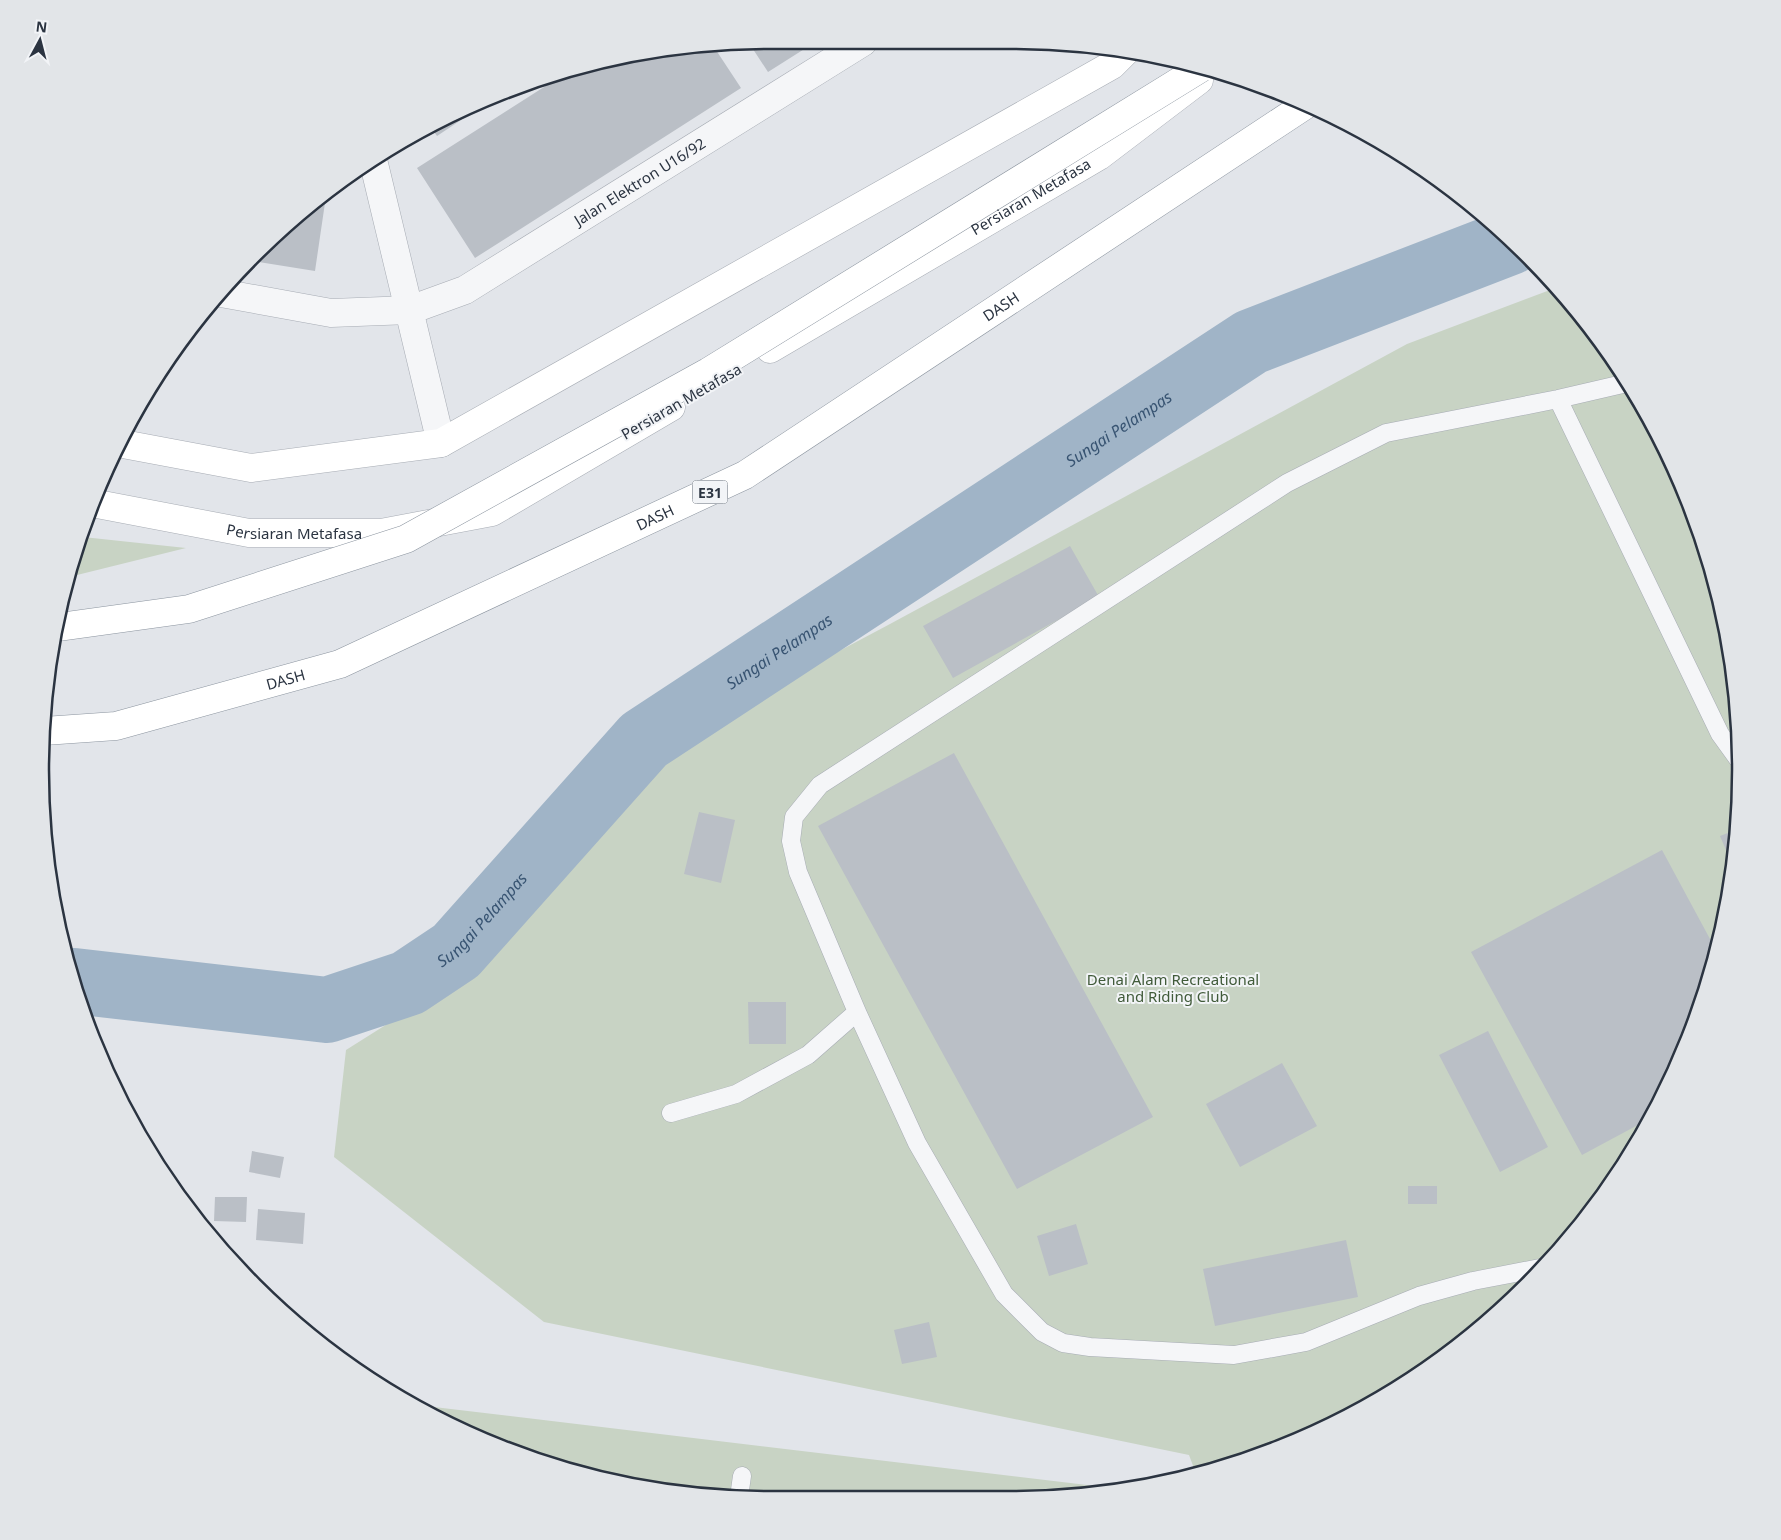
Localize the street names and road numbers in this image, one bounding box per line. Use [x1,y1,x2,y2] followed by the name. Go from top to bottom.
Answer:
[568,133,709,231] street label: Jalan Elektron U16/92
[967,153,1094,239] street label: Persiaran Metafasa
[979,287,1023,325] street label: DASH
[617,358,745,444] street label: Persiaran Metafasa
[692,481,728,504] road number: E31
[633,500,677,535] street label: DASH
[225,519,362,543] street label: Persiaran Metafasa
[264,664,307,694] street label: DASH

